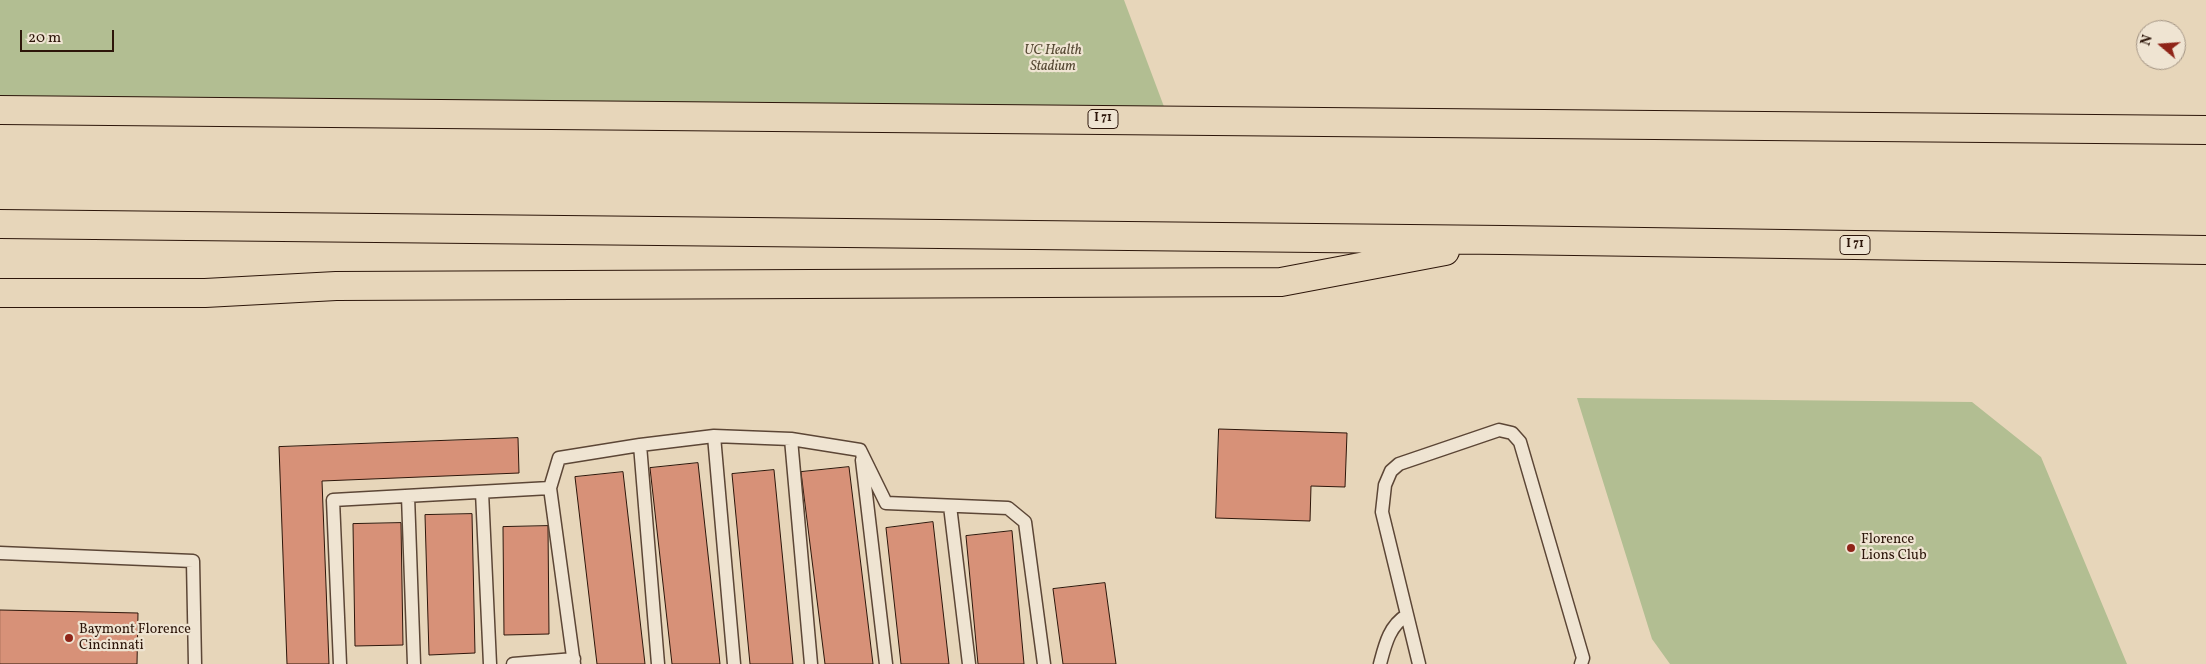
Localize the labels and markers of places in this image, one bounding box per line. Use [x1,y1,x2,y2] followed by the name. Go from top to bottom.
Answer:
[1861,532,1927,564] place label: Florence Lions Club
[1845,542,1857,554] marker: Florence Lions Club
[79,622,191,654] place label: Baymont Florence Cincinnati
[63,632,75,644] marker: Baymont Florence Cincinnati

